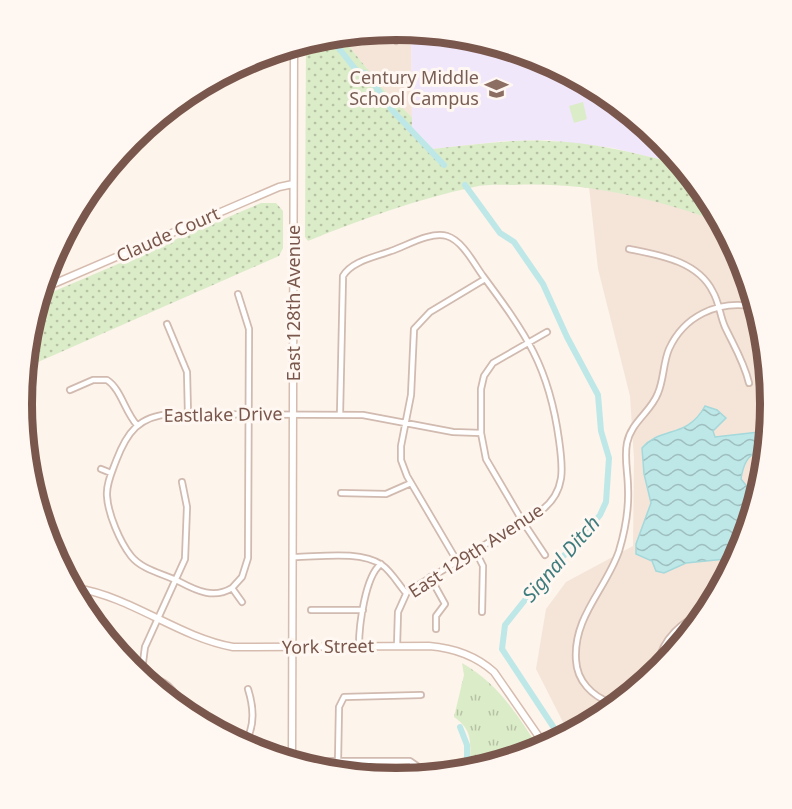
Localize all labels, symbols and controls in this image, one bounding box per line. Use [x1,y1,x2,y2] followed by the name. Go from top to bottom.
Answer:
[349,65,479,110] place label: Century Middle School Campus
[484,75,510,101] school or university icon: Century Middle School Campus
[112,200,223,268] street label: Claude Court
[281,225,305,381] street label: East 128th Avenue
[163,401,283,427] street label: Eastlake Drive
[403,498,548,603] street label: East 129th Avenue
[516,510,606,607] water label: Signal Ditch
[282,633,375,659] street label: York Street

